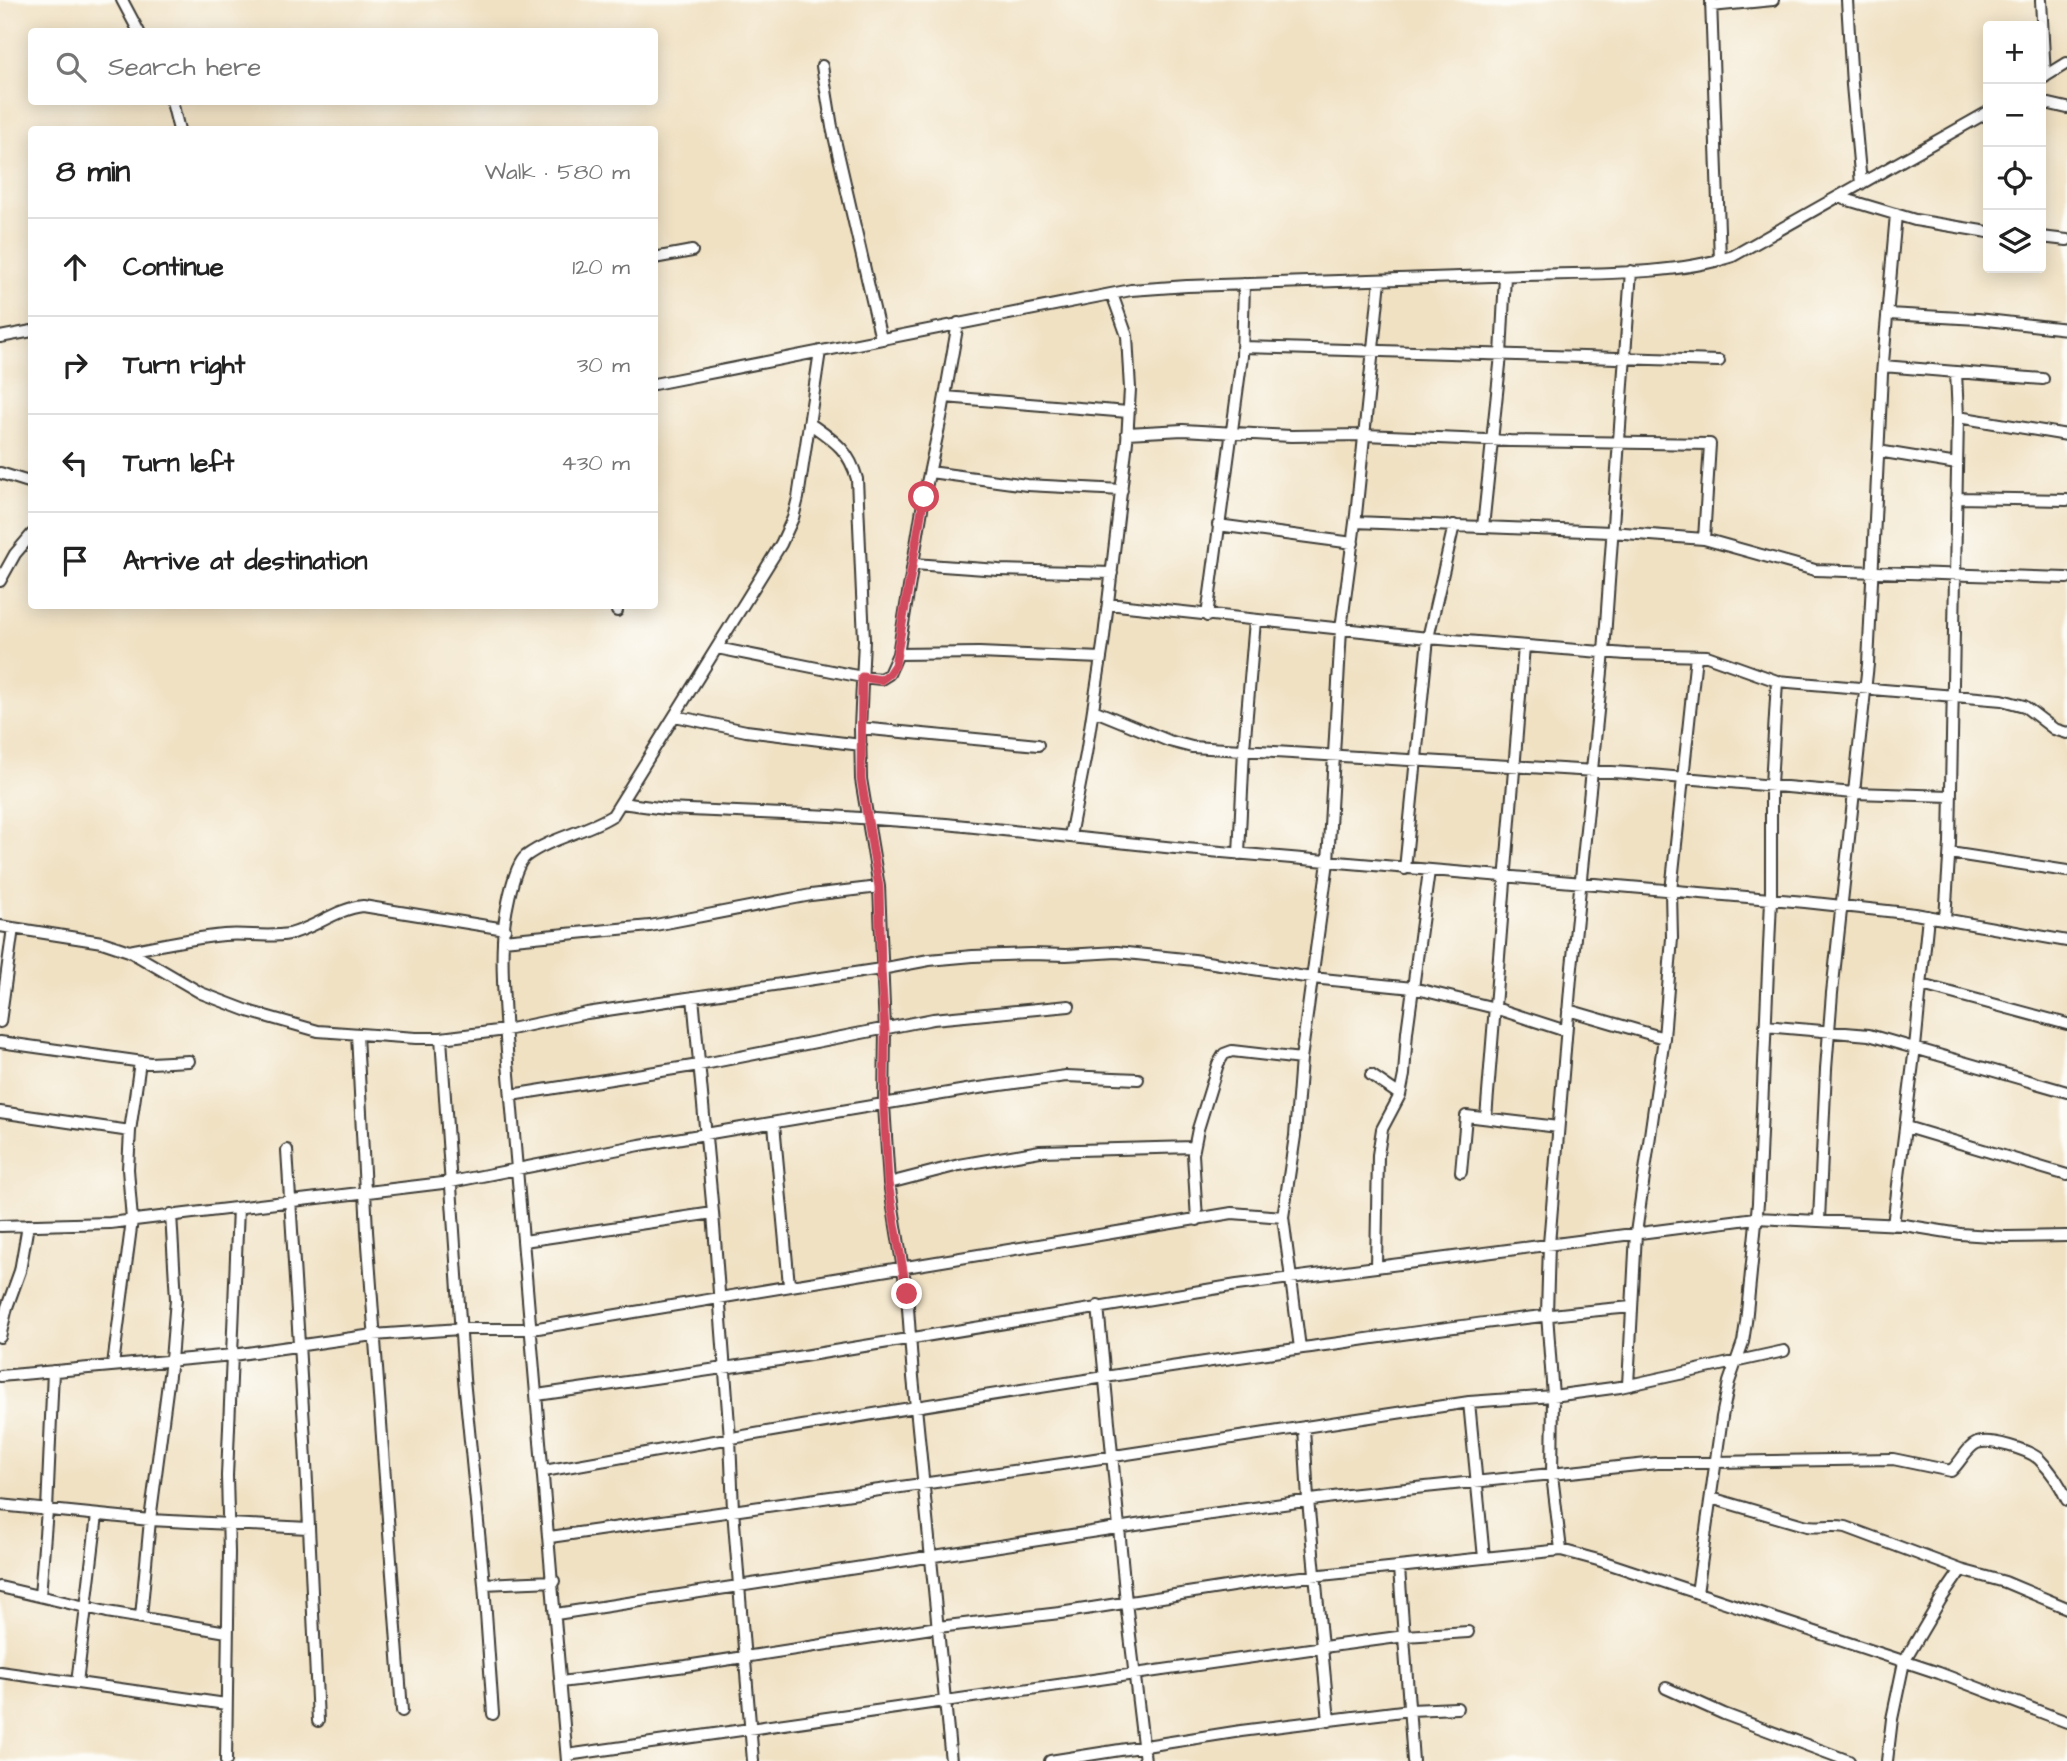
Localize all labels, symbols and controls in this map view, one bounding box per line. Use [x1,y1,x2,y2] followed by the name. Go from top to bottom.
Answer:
[1983,21,2046,273] map controls
[1983,21,2046,84] button: +
[28,28,658,105] search box
[52,48,90,86] icon: search
[108,49,261,85] text: Search here
[1983,84,2046,147] button: −
[1983,147,2046,210] button: locate
[56,151,130,193] text: 8 min
[484,156,630,188] text: Walk · 580 m
[1983,210,2046,273] button: layers
[56,248,94,286] icon: ahead
[123,249,224,285] text: Continue
[572,251,630,283] text: 120 m
[56,346,94,384] icon: right
[123,347,245,383] text: Turn right
[577,349,630,381] text: 30 m
[56,444,94,482] icon: left
[123,445,234,481] text: Turn left
[561,447,630,479] text: 430 m
[908,481,939,512] route start
[56,542,94,580] icon: arrive
[123,543,368,579] text: Arrive at destination
[891,1278,922,1309] route end

